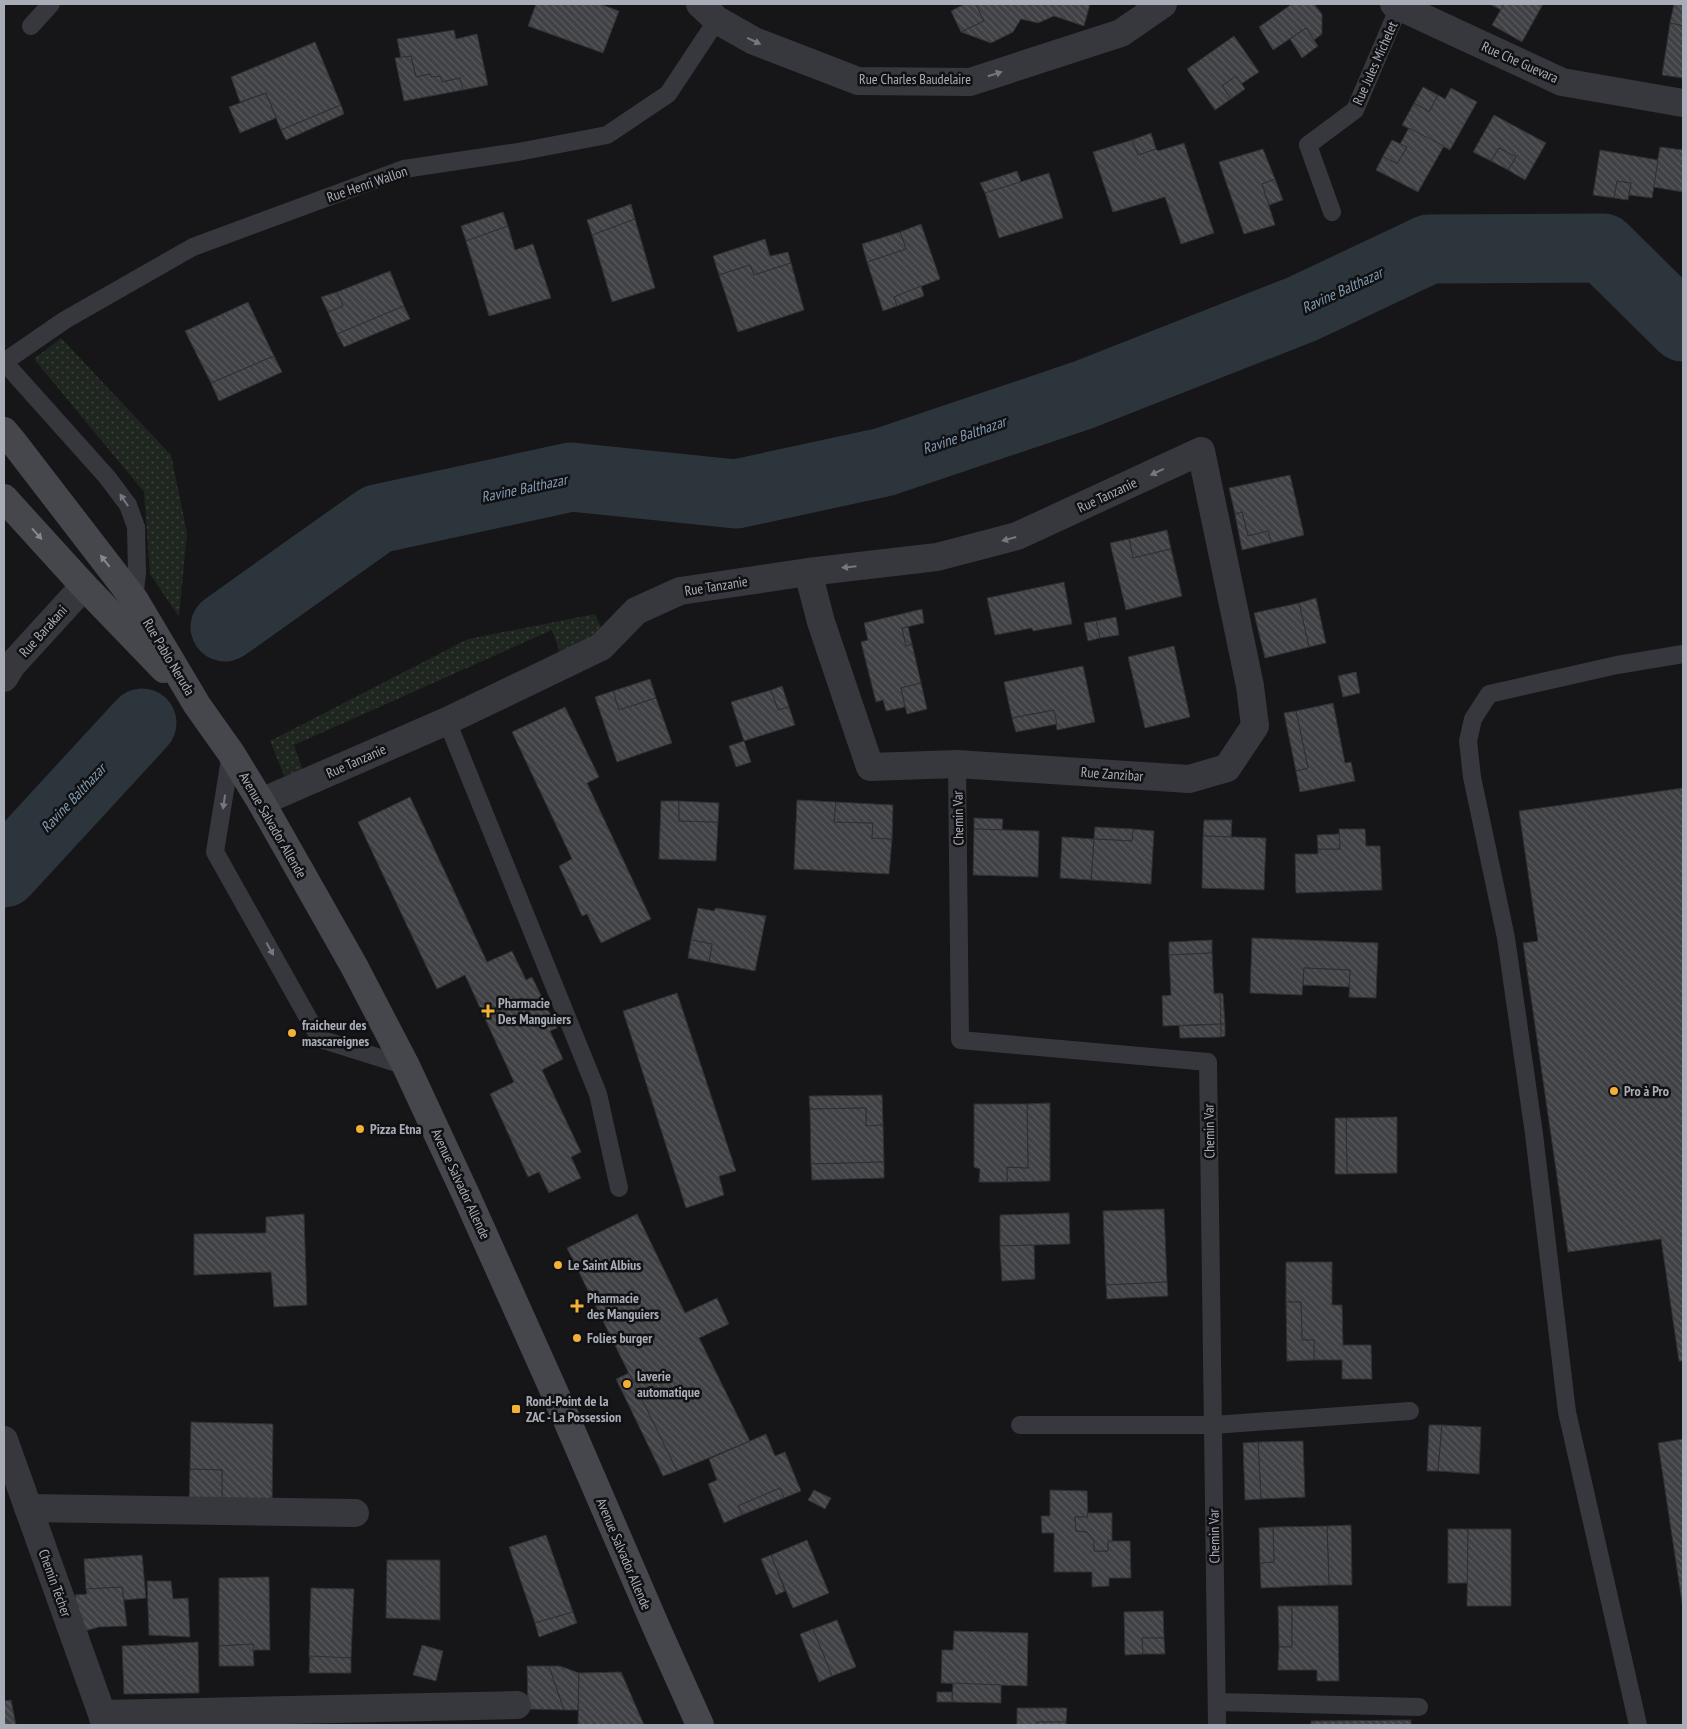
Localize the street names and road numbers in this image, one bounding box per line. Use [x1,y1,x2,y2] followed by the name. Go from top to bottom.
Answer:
[1349,18,1401,108] street label: Rue Jules Michelet
[1479,37,1561,87] street label: Rue Che Guevara
[859,70,971,88] street label: Rue Charles Baudelaire
[324,162,410,206] street label: Rue Henri Wallon
[1074,473,1140,517] street label: Rue Tanzanie
[683,572,749,600] street label: Rue Tanzanie
[15,601,71,661] street label: Rue Barakani
[139,615,199,699] street label: Rue Pablo Neruda
[323,740,389,782] street label: Rue Tanzanie
[1080,763,1144,785] street label: Rue Zanzibar
[235,769,311,882] street label: Avenue Salvador Allende
[949,790,967,845] street label: Chemin Var
[1200,1103,1218,1158] street label: Chemin Var
[428,1126,495,1242] street label: Avenue Salvador Allende
[592,1495,656,1613] street label: Avenue Salvador Allende
[1205,1508,1223,1563] street label: Chemin Var
[34,1547,76,1619] street label: Chemin Técher

